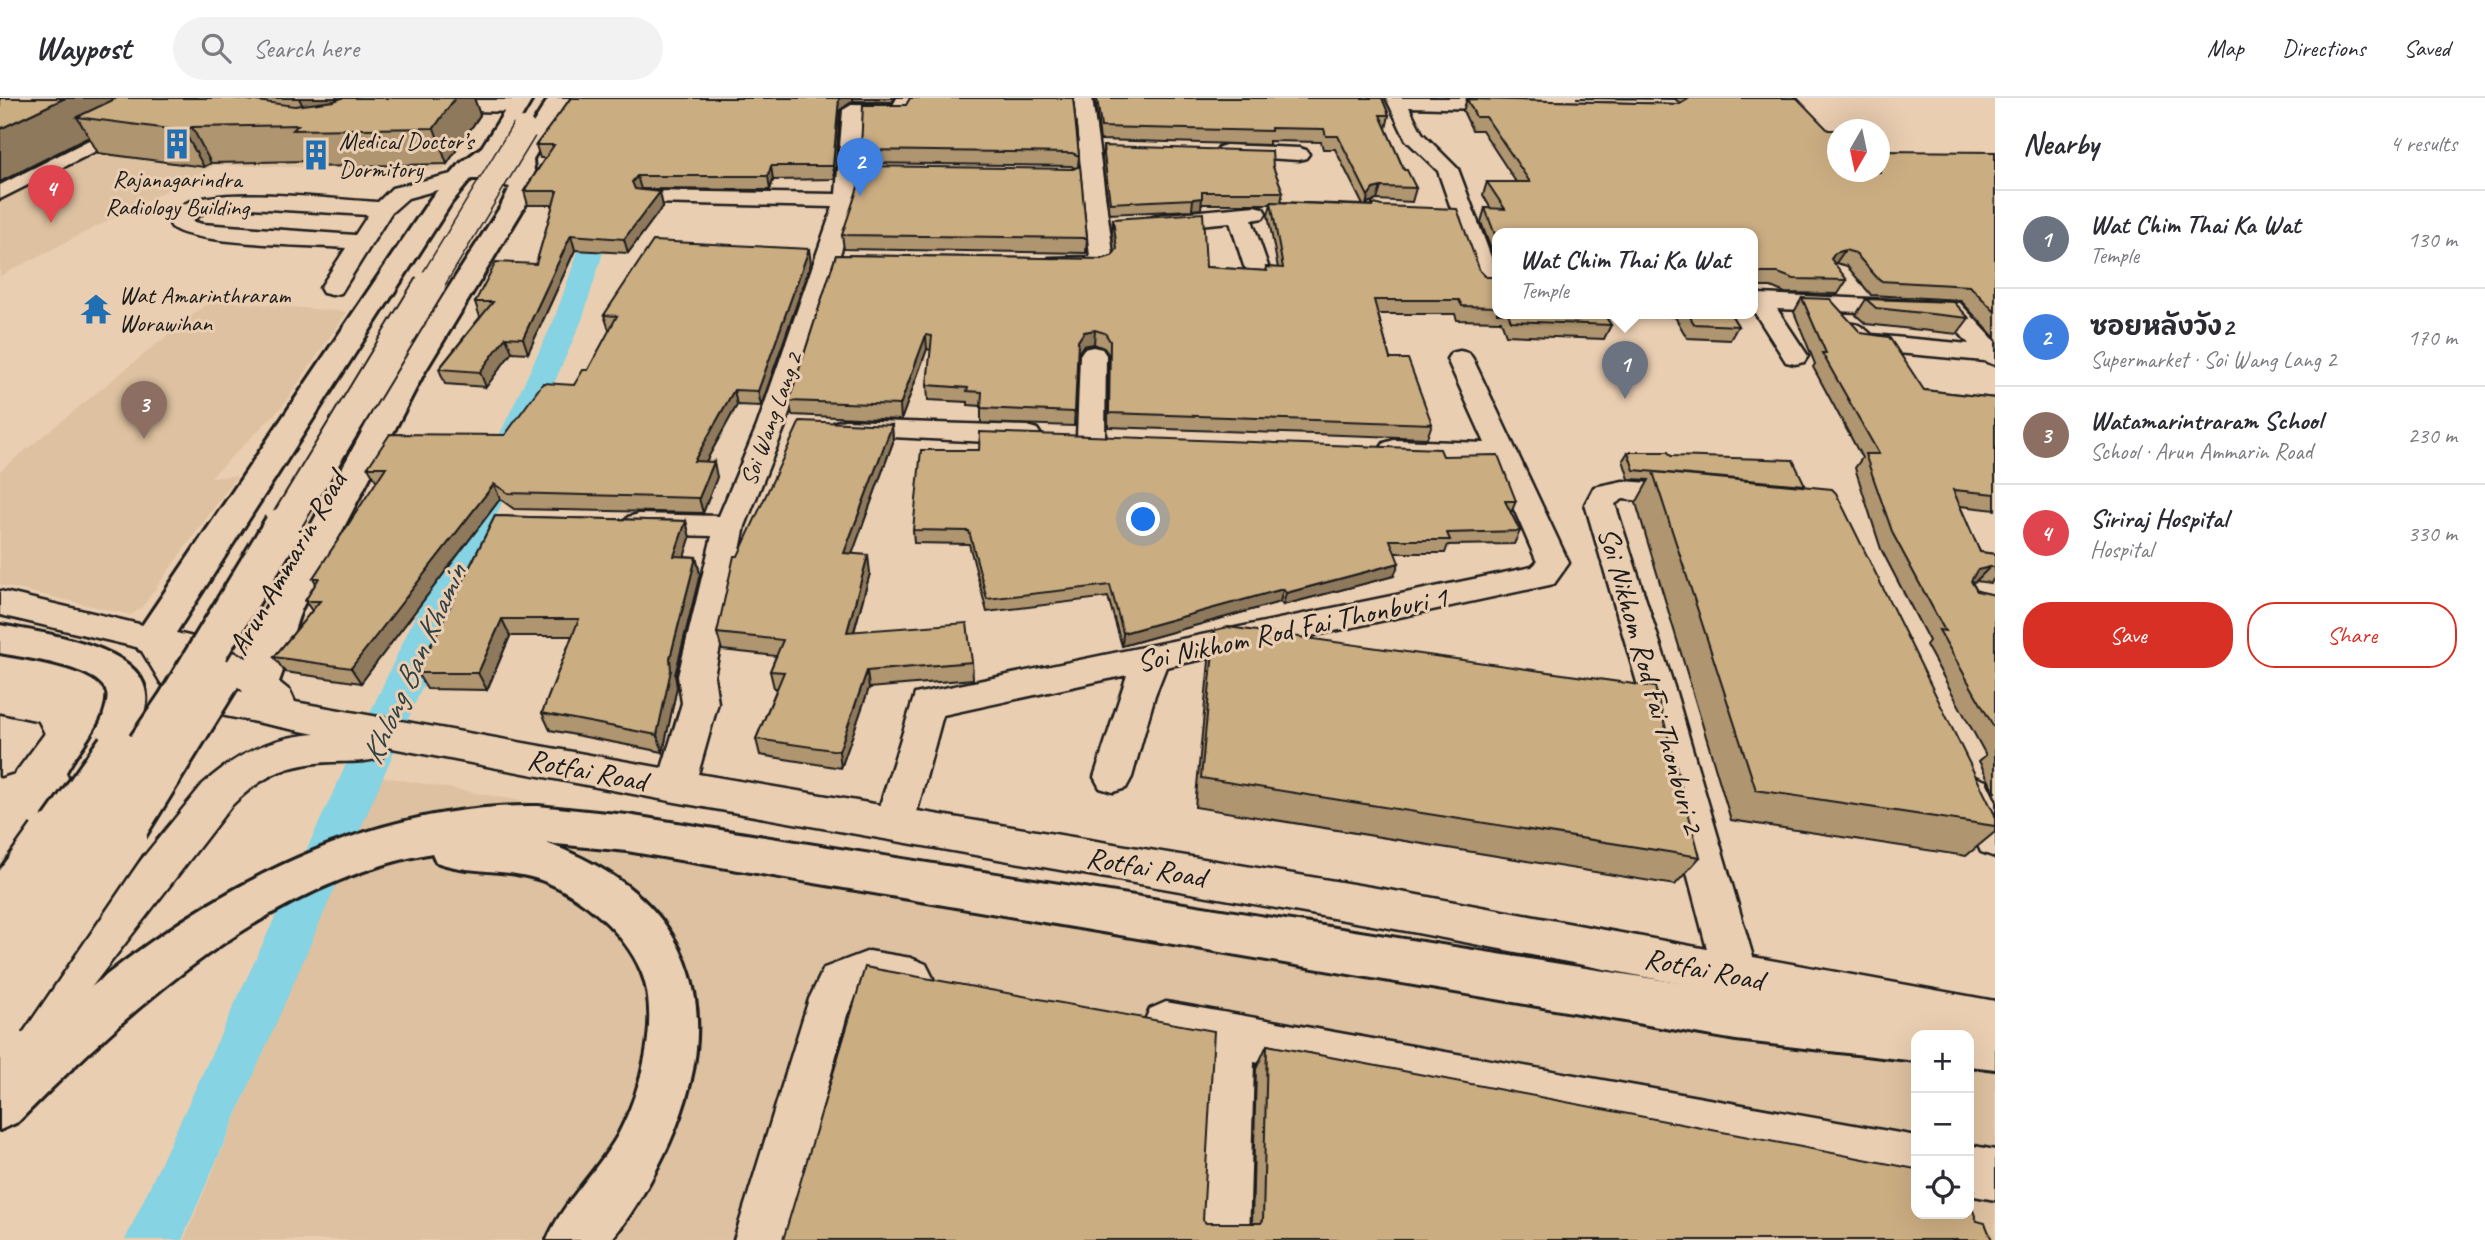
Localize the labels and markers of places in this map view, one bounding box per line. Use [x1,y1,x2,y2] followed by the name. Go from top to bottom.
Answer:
[339,126,476,184] place label: Medical Doctor’s Dormitory
[160,127,194,161] building icon: Rajanagarindra Radiology Building
[299,138,333,172] building icon: Medical Doctor’s Dormitory
[837,138,883,196] pin: 2
[105,164,251,222] place label: Rajanagarindra Radiology Building
[28,165,74,223] pin: 4
[119,280,291,338] place label: Wat Amarinthraram Worawihan
[79,292,113,326] temple icon: Wat Amarinthraram Worawihan
[1602,341,1648,399] pin: 1
[121,381,167,439] pin: 3

